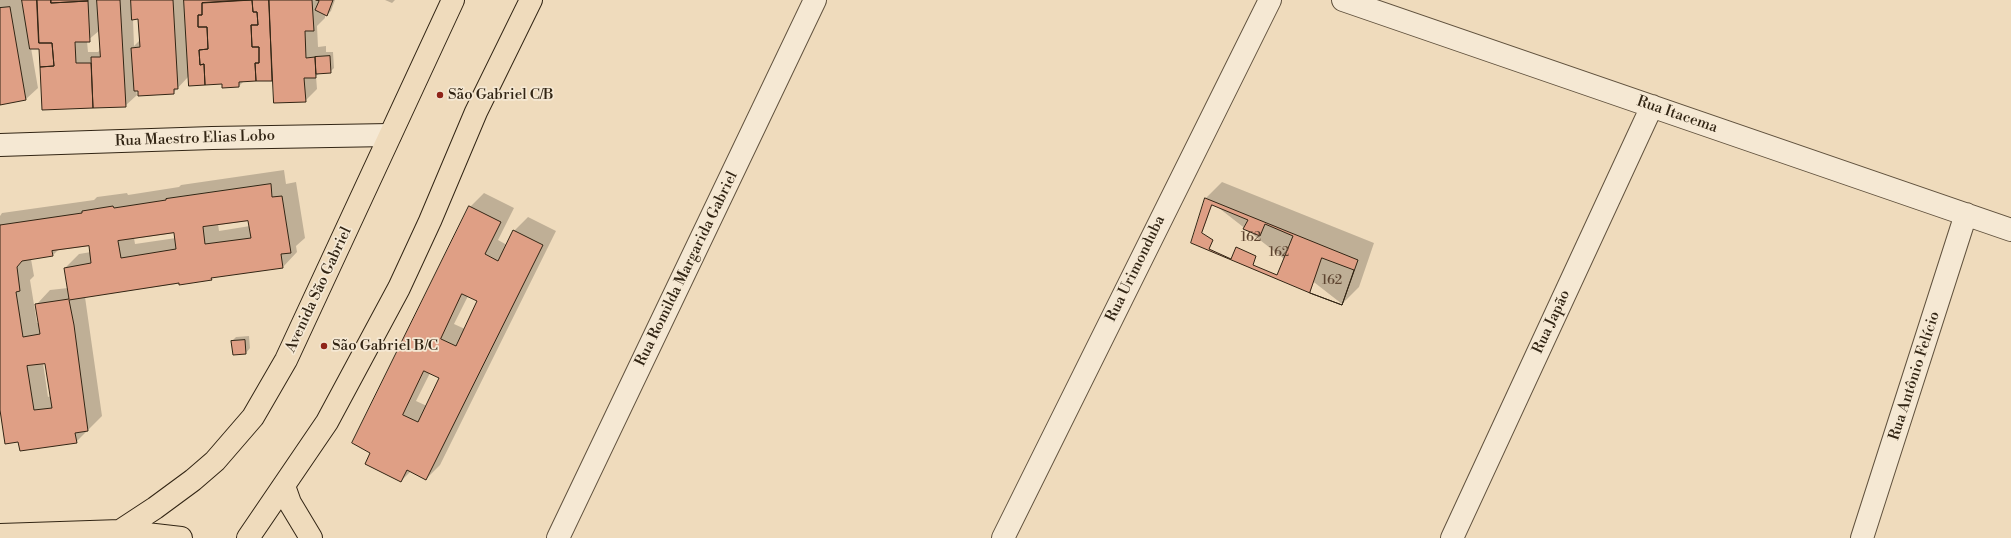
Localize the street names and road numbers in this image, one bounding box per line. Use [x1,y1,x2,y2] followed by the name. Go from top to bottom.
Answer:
[1634,93,1720,137] street label: Rua Itacema
[115,127,275,151] street label: Rua Maestro Elias Lobo
[632,169,742,369] street label: Rua Romilda Margarida Gabriel
[1103,213,1169,325] street label: Rua Urimonduba
[282,225,356,355] street label: Avenida São Gabriel
[1529,287,1575,357] street label: Rua Japão
[1886,309,1944,443] street label: Rua Antônio Felício

